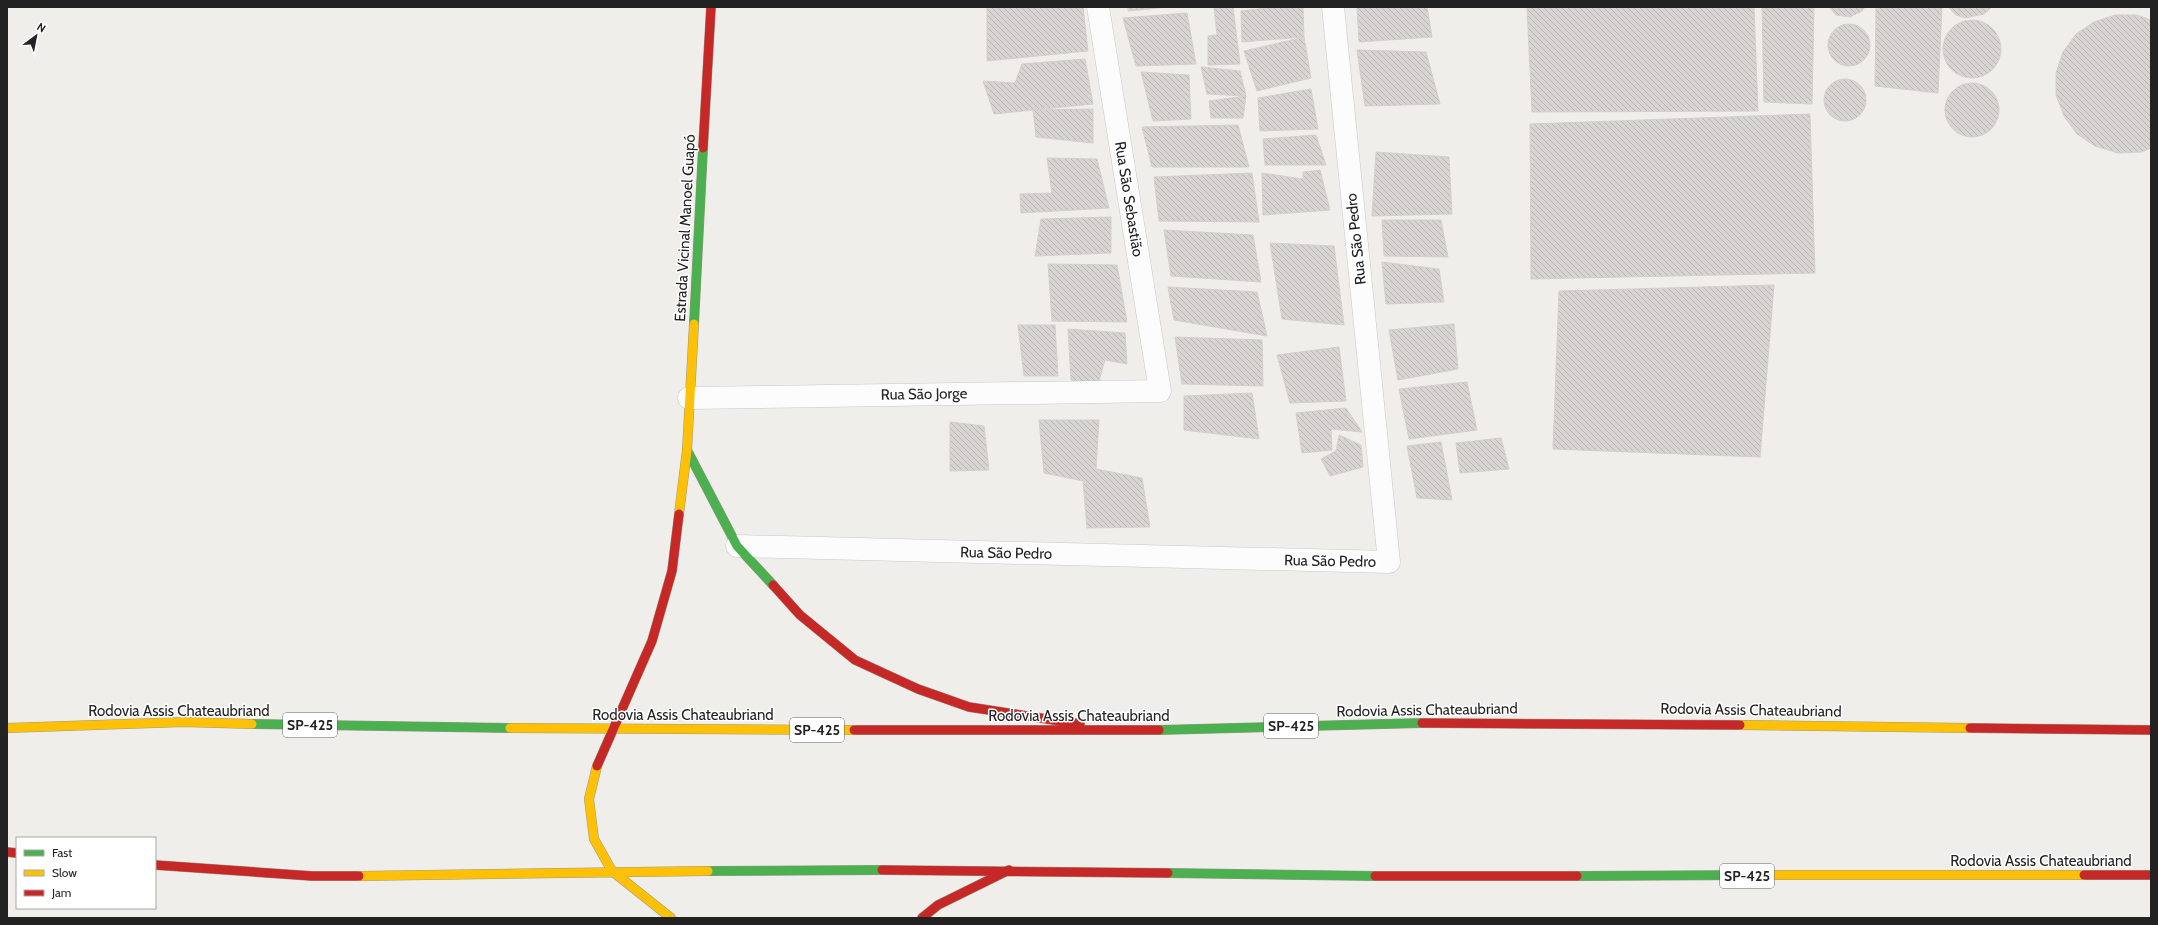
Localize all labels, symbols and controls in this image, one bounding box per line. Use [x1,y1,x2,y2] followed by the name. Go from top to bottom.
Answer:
[16,16,56,56] north arrow
[34,20,48,36] text: N
[671,134,699,322] street label: Estrada Vicinal Manoel Guapó
[1111,140,1147,258] street label: Rua São Sebastião
[1342,192,1370,286] street label: Rua São Pedro
[881,384,968,404] street label: Rua São Jorge
[960,543,1052,563] street label: Rua São Pedro
[1284,551,1376,571] street label: Rua São Pedro
[1336,699,1518,721] street label: Rodovia Assis Chateaubriand
[1660,699,1842,721] street label: Rodovia Assis Chateaubriand
[88,702,270,720] street label: Rodovia Assis Chateaubriand
[592,706,774,724] street label: Rodovia Assis Chateaubriand
[988,707,1170,725] street label: Rodovia Assis Chateaubriand
[283,713,337,737] road number: SP-425
[1264,714,1318,738] road number: SP-425
[790,718,844,742] road number: SP-425
[16,837,156,909] legend
[52,845,72,860] text: Fast
[1950,852,2132,870] street label: Rodovia Assis Chateaubriand
[1720,864,1774,888] road number: SP-425
[52,865,77,880] text: Slow
[51,885,71,900] text: Jam

